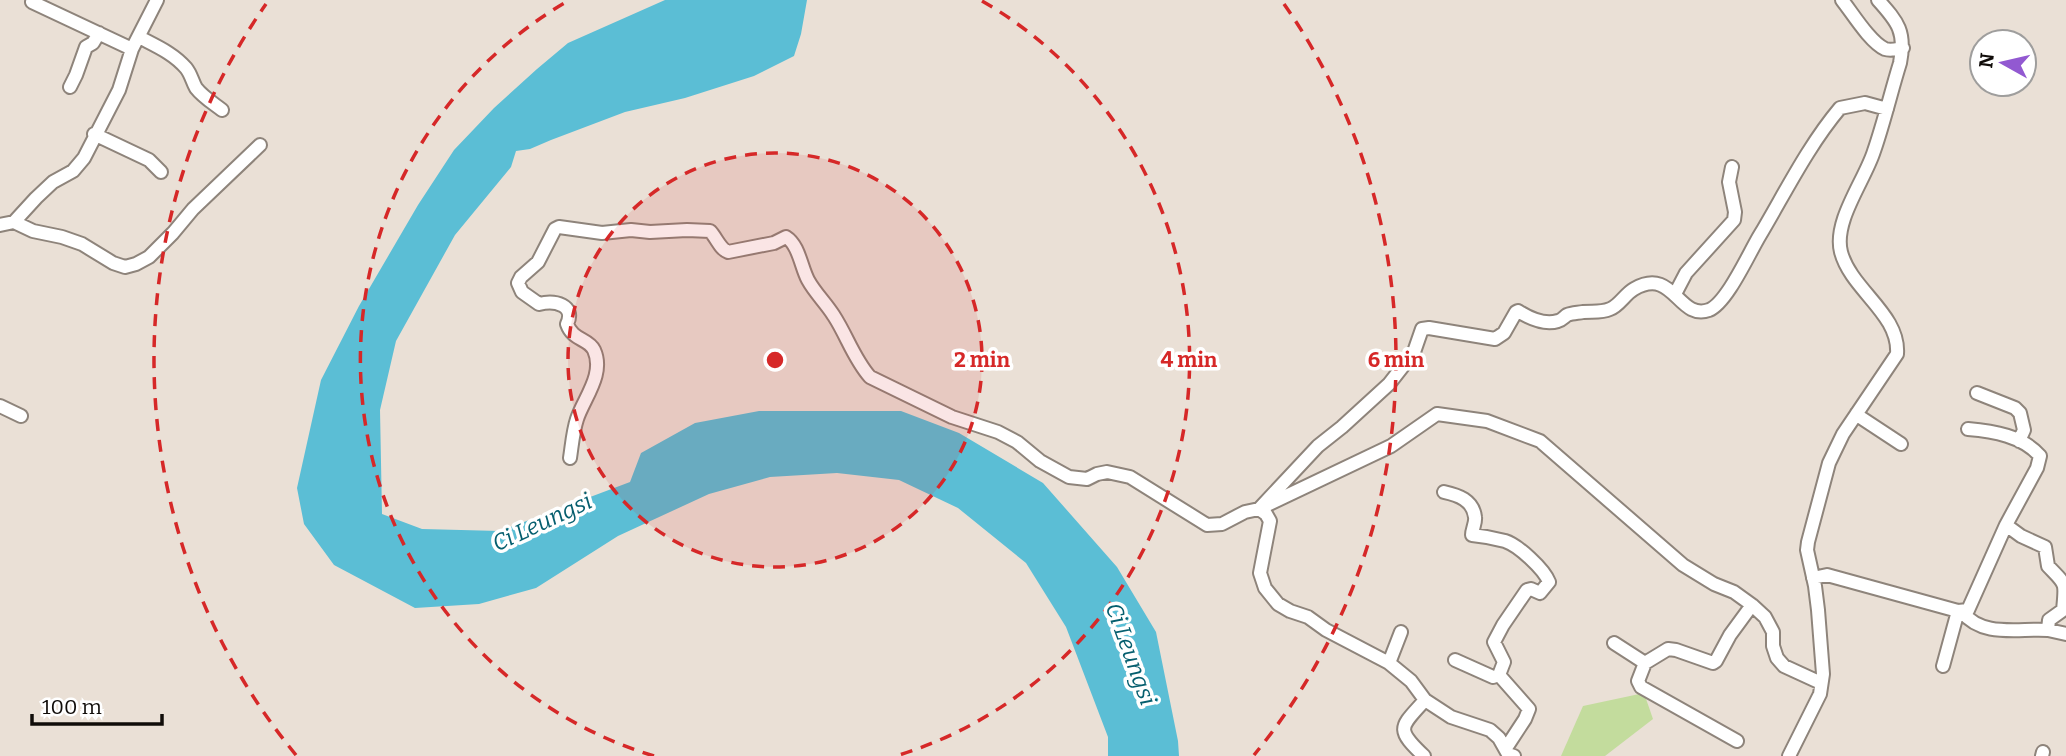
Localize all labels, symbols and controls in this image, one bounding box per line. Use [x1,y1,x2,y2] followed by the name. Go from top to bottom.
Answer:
[1968,28,2038,98] north arrow
[1974,52,1999,70] text: N
[954,347,1010,373] text: 2 min
[1161,347,1218,373] text: 4 min
[1368,347,1425,373] text: 6 min
[763,348,787,372] centre of rings
[488,487,597,557] water label: Ci Leungsi
[1100,599,1163,709] water label: Ci Leungsi
[32,682,161,726] scale bar
[42,694,102,720] text: 100 m

